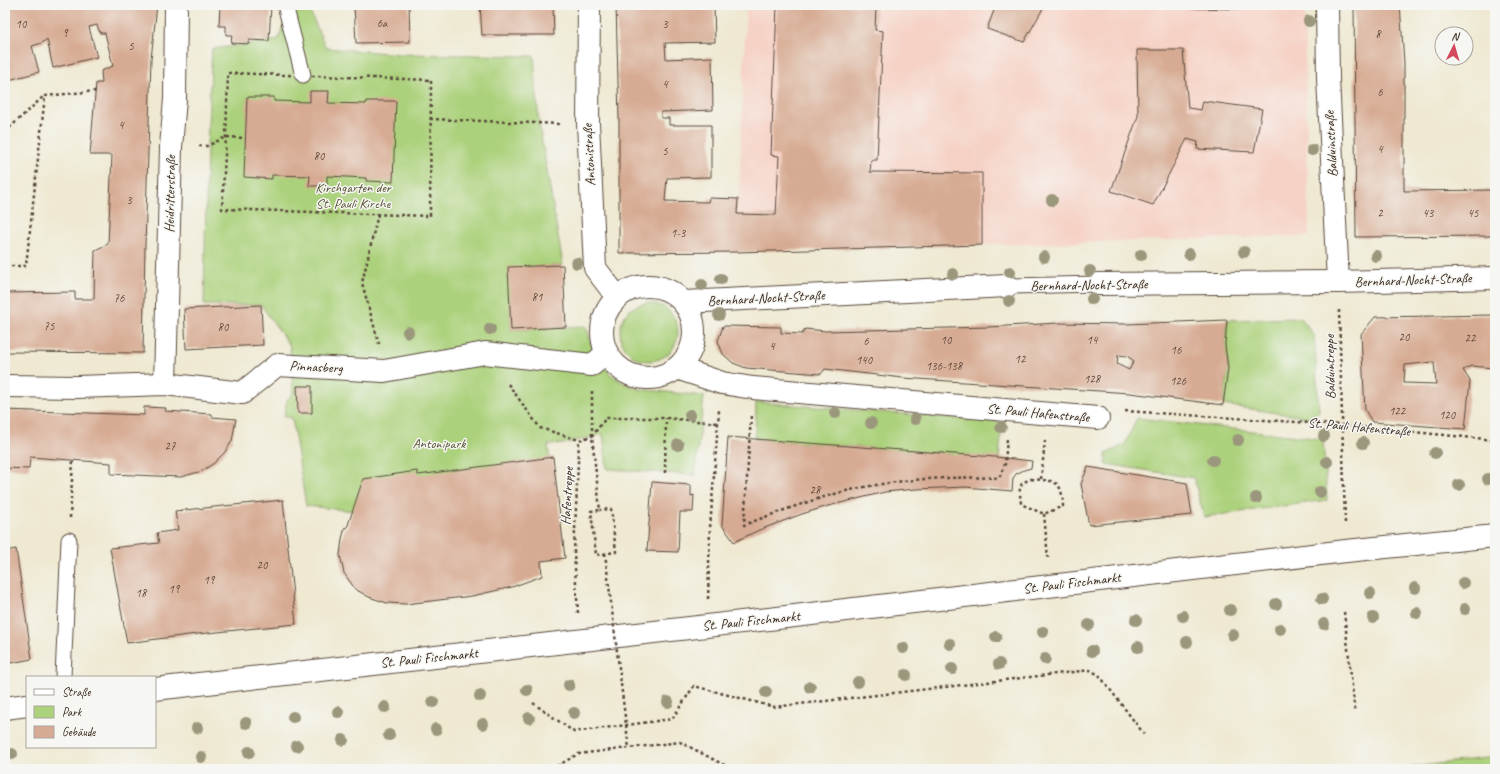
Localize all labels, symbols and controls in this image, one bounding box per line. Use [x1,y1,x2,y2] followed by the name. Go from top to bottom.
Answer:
[377,15,388,31] house number: 6a
[16,16,28,32] house number: 10
[662,16,669,32] house number: 3
[62,25,69,41] house number: 9
[1375,26,1382,42] house number: 8
[1434,26,1474,66] north arrow
[1451,29,1461,43] text: N
[128,38,134,54] house number: 5
[662,76,669,92] house number: 4
[1377,84,1383,100] house number: 6
[1321,109,1341,177] street label: Balduinstraße
[118,117,125,133] house number: 4
[579,122,599,186] street label: Antonistraße
[1377,141,1384,157] house number: 4
[662,143,668,159] house number: 5
[314,148,326,164] house number: 80
[161,154,179,233] street label: Heidritterstraße
[315,179,392,212] park label: Kirchgarten der St. Pauli Kirche
[126,192,133,208] house number: 3
[1377,205,1384,221] house number: 2
[1423,205,1435,221] house number: 43
[1468,205,1479,221] house number: 45
[671,225,687,241] house number: 1-3
[1354,269,1473,291] street label: Bernhard-Nocht-Straße
[1030,275,1149,295] street label: Bernhard-Nocht-Straße
[707,286,826,310] street label: Bernhard-Nocht-Straße
[532,289,543,305] house number: 81
[114,290,125,306] house number: 76
[44,318,55,334] house number: 75
[218,319,230,335] house number: 80
[1399,329,1411,345] house number: 20
[1465,330,1477,346] house number: 22
[941,332,953,348] house number: 10
[1087,332,1099,348] house number: 14
[863,333,869,349] house number: 6
[1321,333,1339,400] street label: Balduintreppe
[769,338,776,354] house number: 4
[1171,342,1182,358] house number: 16
[1015,351,1027,367] house number: 12
[856,352,874,368] house number: 140
[289,357,344,377] street label: Pinnasberg
[926,358,964,374] house number: 136-138
[1084,371,1102,387] house number: 128
[1170,373,1187,389] house number: 126
[986,400,1091,426] street label: St. Pauli Hafenstraße
[1389,403,1407,419] house number: 122
[1439,407,1457,423] house number: 120
[1307,414,1412,440] street label: St. Pauli Hafenstraße
[413,435,466,452] park label: Antonipark
[165,438,176,454] house number: 27
[557,465,577,526] street label: Hafentreppe
[810,482,822,498] house number: 28
[257,557,269,573] house number: 20
[1022,568,1123,597] street label: St. Pauli Fischmarkt
[204,572,216,588] house number: 19
[169,581,181,597] house number: 19
[136,585,148,601] house number: 18
[701,607,802,635] street label: St. Pauli Fischmarkt
[379,644,480,672] street label: St. Pauli Fischmarkt
[26,676,156,748] legend
[62,684,91,700] text: Straße
[62,704,83,720] text: Park
[62,724,96,740] text: Gebäude

